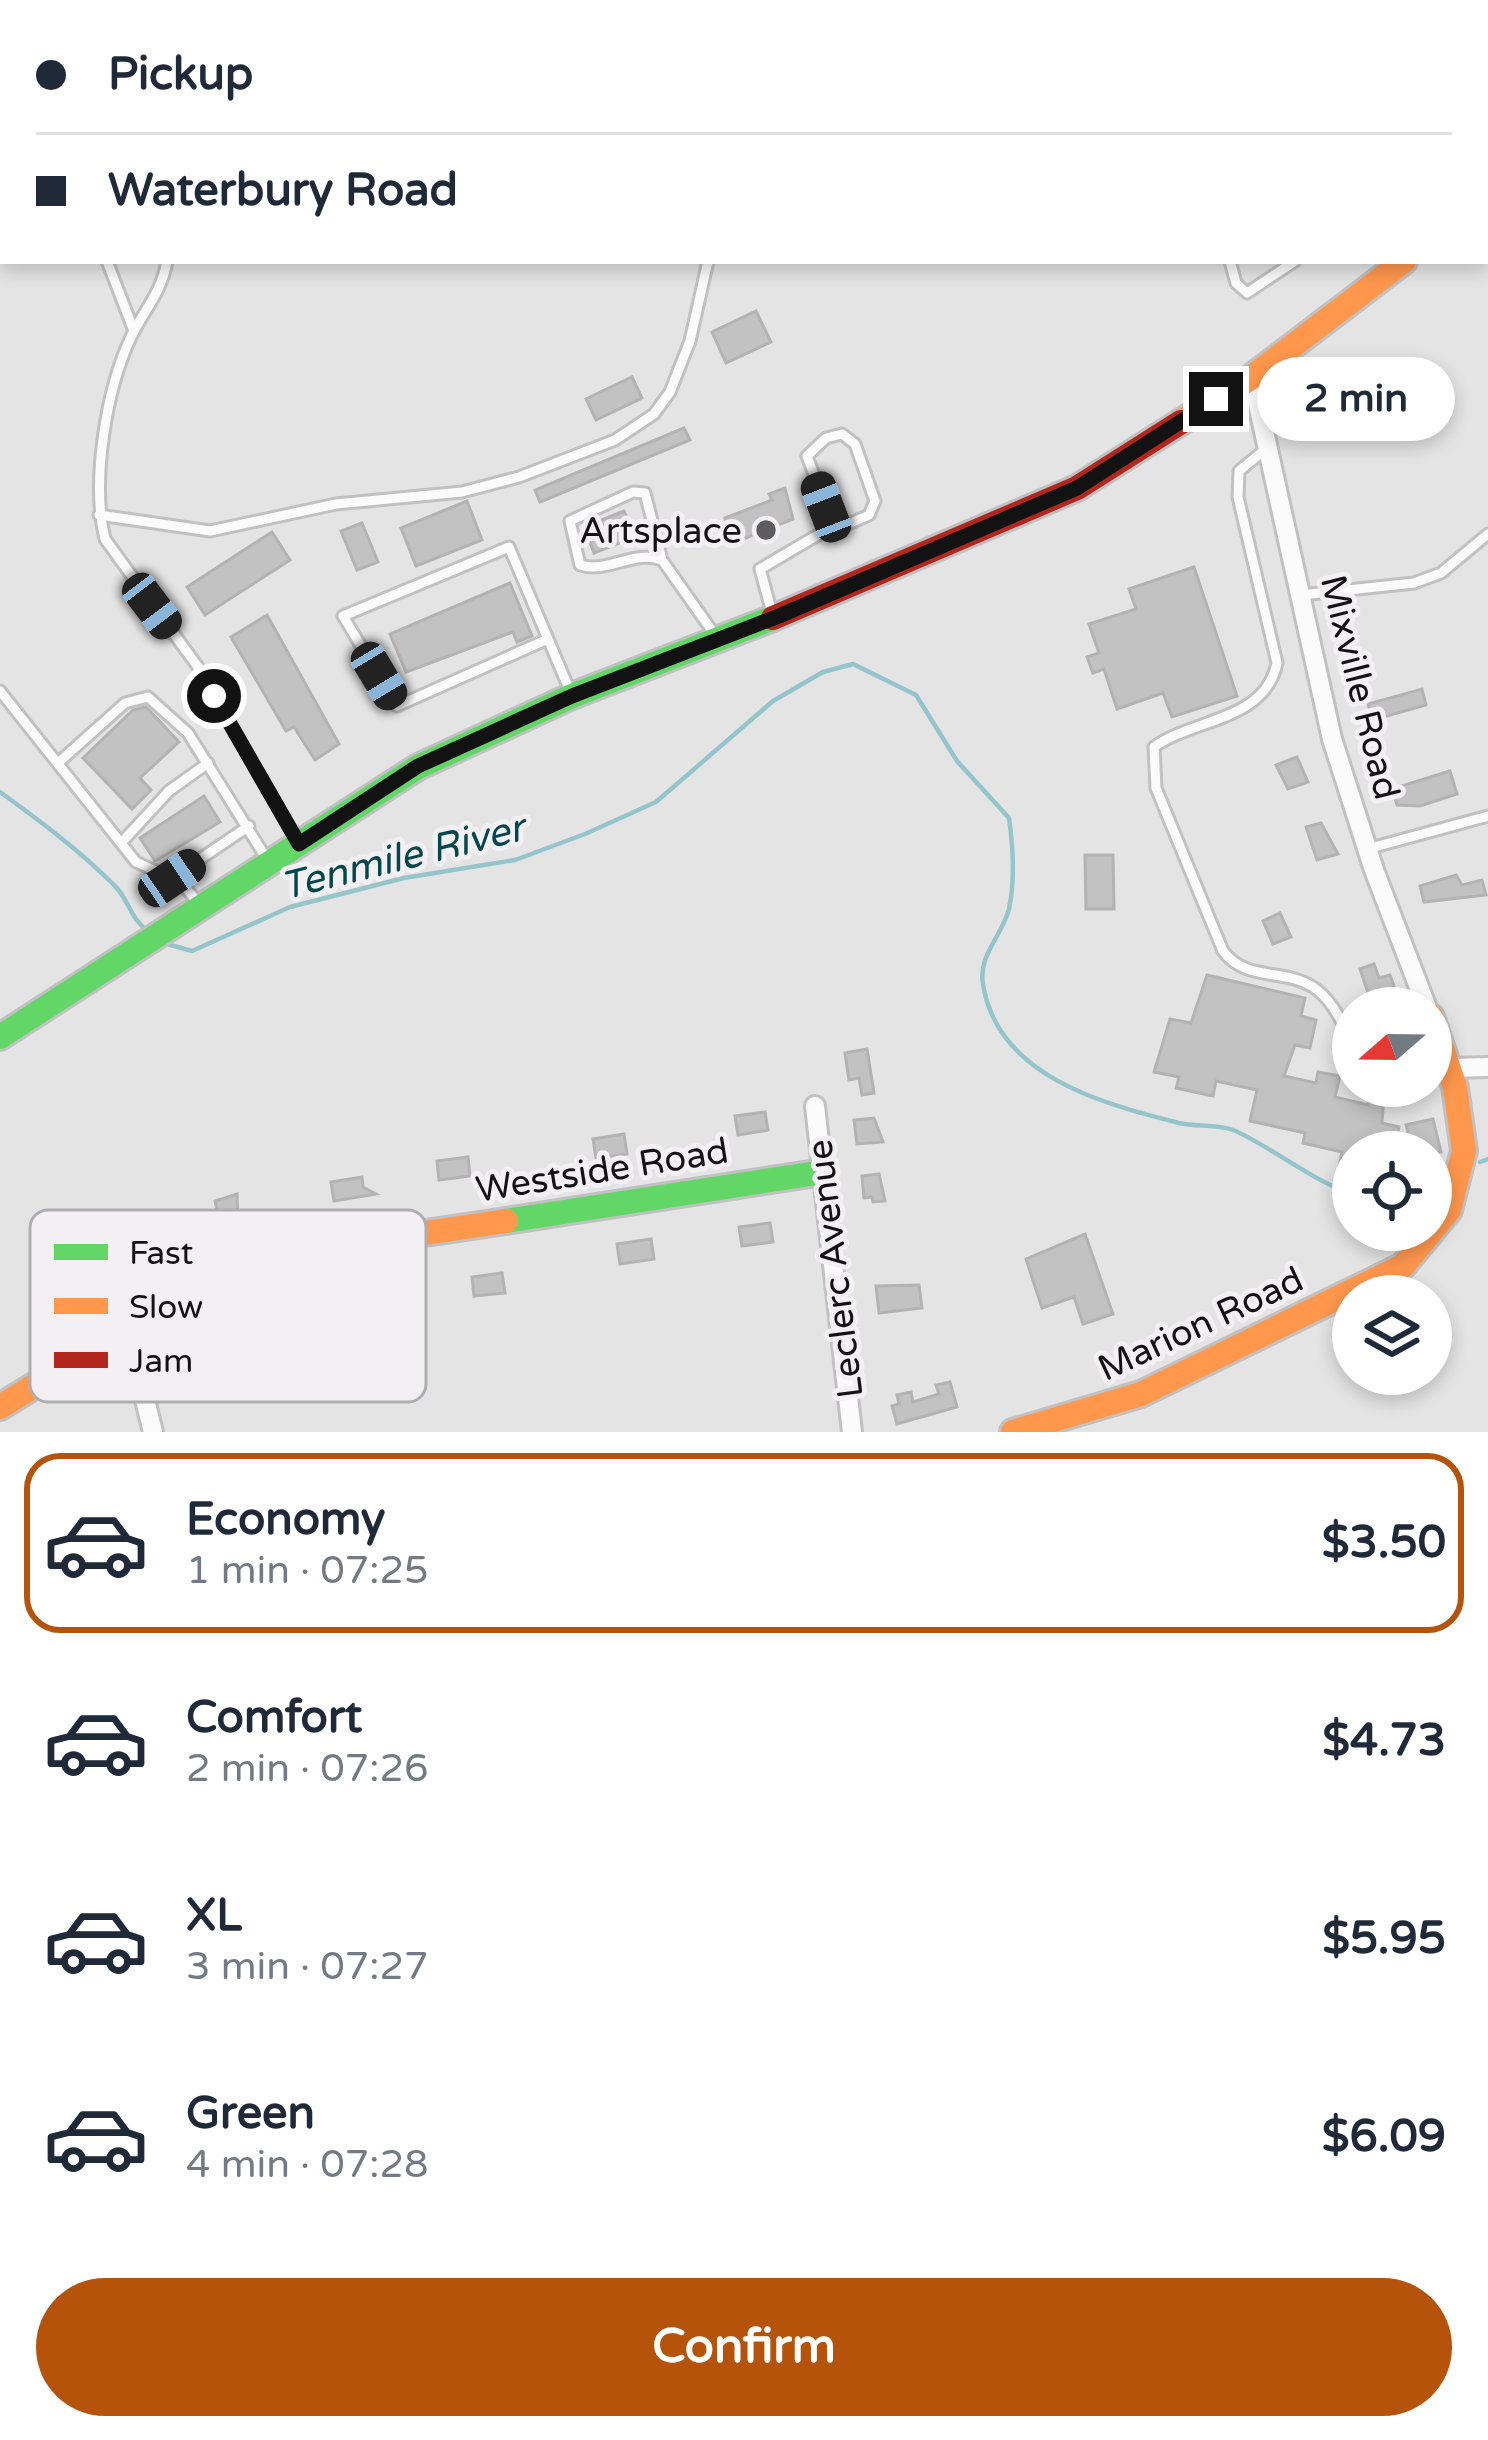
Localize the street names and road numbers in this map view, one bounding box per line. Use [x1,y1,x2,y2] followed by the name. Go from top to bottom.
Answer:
[1311,571,1408,804] street label: Mixville Road
[473,1129,732,1212] street label: Westside Road
[798,1137,873,1401] street label: Leclerc Avenue
[1091,1258,1310,1391] street label: Marion Road

